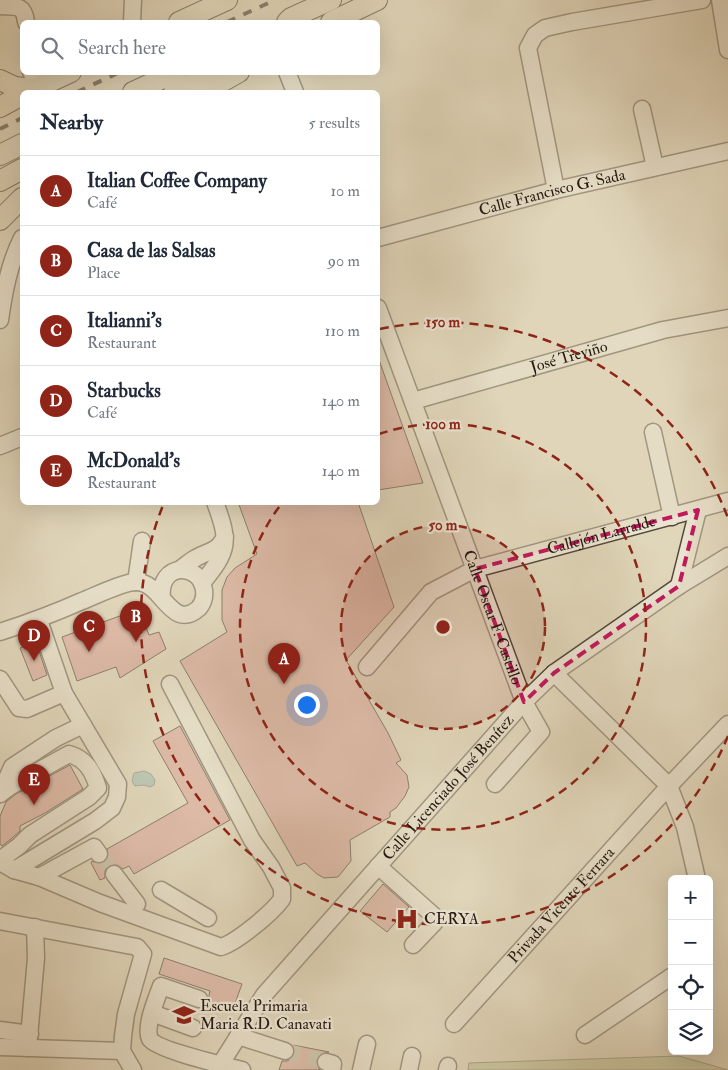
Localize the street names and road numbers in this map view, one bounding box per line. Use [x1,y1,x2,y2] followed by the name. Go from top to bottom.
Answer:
[477,165,628,220] street label: Calle Francisco G. Sada
[527,336,610,378] street label: José Treviño
[545,511,658,559] street label: Callejón Larralde
[459,547,527,688] street label: Calle Oscar F. Castillo
[378,710,518,865] street label: Calle Licenciado José Benítez
[504,843,619,968] street label: Privada Vicente Ferrara

